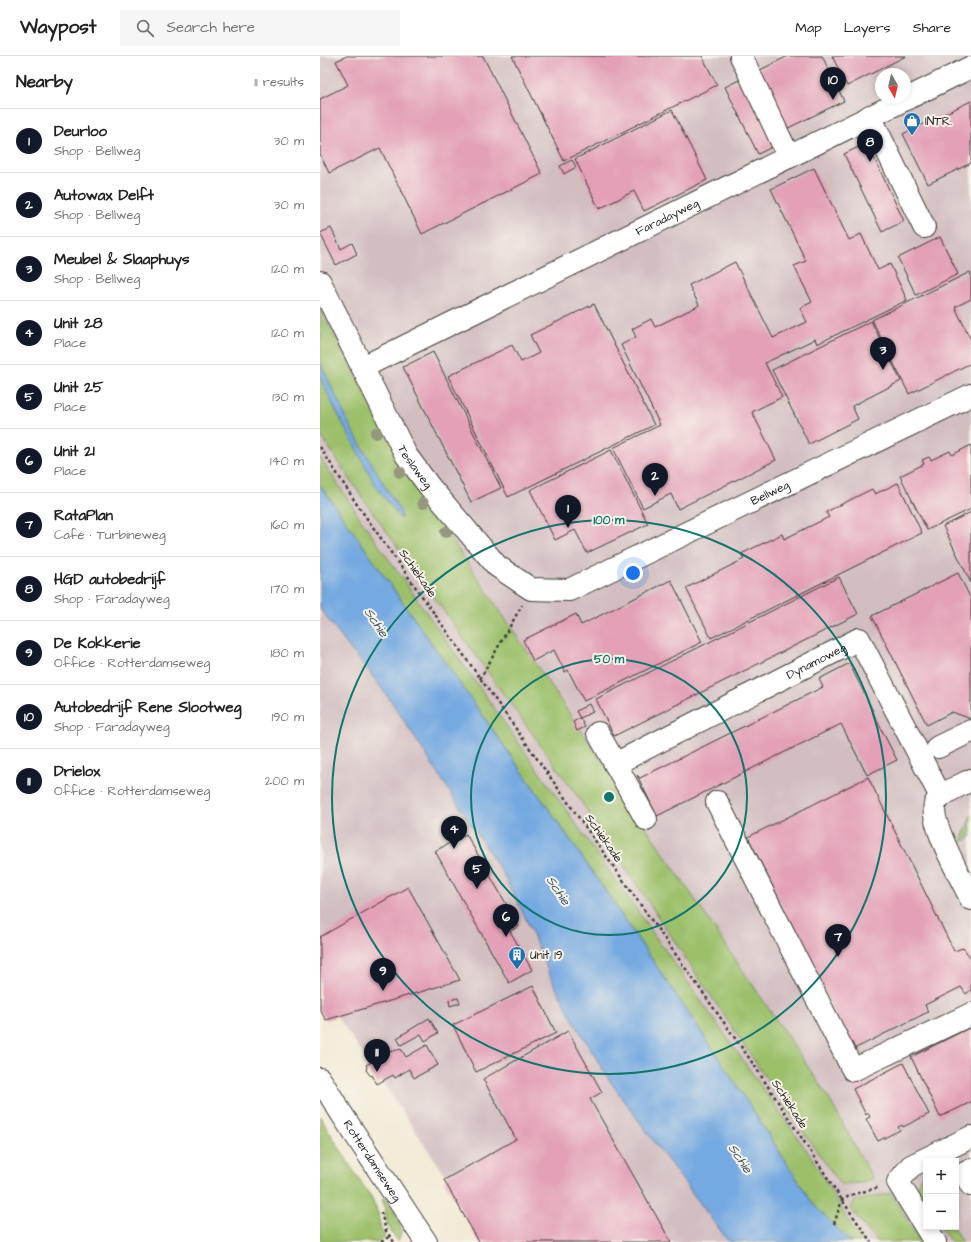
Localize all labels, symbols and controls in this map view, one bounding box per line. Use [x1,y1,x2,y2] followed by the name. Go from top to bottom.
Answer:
[120,10,400,46] search box
[20,14,96,41] text: Waypost
[134,17,156,39] icon: search
[166,17,255,38] text: Search here
[795,18,822,38] text: Map
[844,18,891,38] text: Layers
[913,18,951,38] text: Share
[820,67,846,100] pin: 10
[875,68,911,104] north arrow
[16,70,73,94] text: Nearby
[254,73,304,91] text: 11 results
[902,111,922,136] shop icon: INTR.
[925,113,952,130] place label: INTR.
[54,121,107,142] text: Deurloo
[857,129,883,162] pin: 8
[28,132,30,150] text: 1
[274,132,304,150] text: 30 m
[54,142,140,160] text: Shop · Bellweg
[54,185,154,206] text: Autowax Delft
[633,195,702,240] street label: Faradayweg
[25,196,33,214] text: 2
[274,196,304,214] text: 30 m
[54,206,140,224] text: Shop · Bellweg
[54,249,190,270] text: Meubel & Slaaphuys
[26,260,32,278] text: 3
[271,260,304,278] text: 120 m
[54,270,140,288] text: Shop · Bellweg
[54,313,103,334] text: Unit 28
[25,324,33,342] text: 4
[271,324,304,342] text: 120 m
[54,334,86,352] text: Place
[870,337,896,370] pin: 3
[54,377,103,398] text: Unit 25
[24,388,34,406] text: 5
[272,388,304,406] text: 130 m
[54,398,86,416] text: Place
[54,441,95,462] text: Unit 21
[393,442,436,493] street label: Teslaweg
[25,452,33,470] text: 6
[270,452,304,470] text: 140 m
[54,462,86,480] text: Place
[642,463,668,496] pin: 2
[748,476,793,510] street label: Bellweg
[555,495,581,528] pin: 1
[54,505,113,526] text: RataPlan
[594,512,625,529] text: 100 m
[25,516,33,534] text: 7
[271,516,304,534] text: 160 m
[54,526,166,544] text: Café · Turbineweg
[395,546,441,601] street label: Schiekade
[623,563,643,583] your location
[54,569,165,590] text: HGD autobedrijf
[25,580,33,598] text: 8
[271,580,304,598] text: 170 m
[54,590,170,608] text: Shop · Faradayweg
[360,604,393,642] water label: Schie
[54,633,141,654] text: De Kokkerie
[784,639,850,684] street label: Dynamoweg
[25,644,33,662] text: 9
[270,644,304,662] text: 180 m
[594,651,625,668] text: 50 m
[54,654,210,672] text: Office · Rotterdamseweg
[54,697,241,718] text: Autobedrijf Rene Slootweg
[24,708,34,726] text: 10
[271,708,304,726] text: 190 m
[54,718,170,736] text: Shop · Faradayweg
[54,761,100,782] text: Drielox
[27,772,31,790] text: 11
[265,772,304,790] text: 200 m
[54,782,210,800] text: Office · Rotterdamseweg
[602,790,616,804] centre of rings
[581,811,627,866] street label: Schiekade
[441,816,467,849] pin: 4
[464,856,490,889] pin: 5
[542,872,575,910] water label: Schie
[493,904,519,937] pin: 6
[825,924,851,957] pin: 7
[507,945,527,970] building icon: Unit 19
[530,947,563,964] place label: Unit 19
[370,958,396,991] pin: 9
[364,1039,390,1072] pin: 11
[767,1076,812,1133] street label: Schiekade
[339,1117,405,1206] street label: Rotterdamseweg
[724,1140,757,1178] water label: Schie
[923,1158,959,1230] map controls
[923,1158,959,1194] button: +
[923,1194,959,1230] button: −

